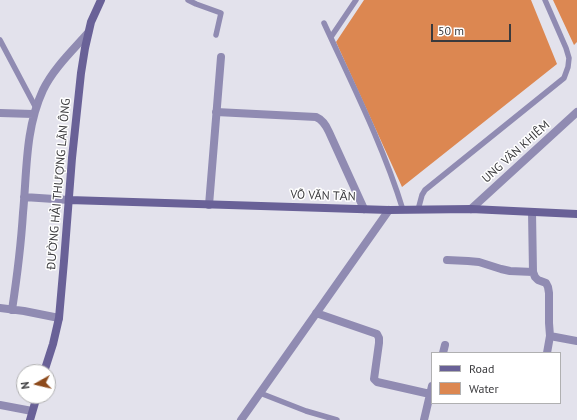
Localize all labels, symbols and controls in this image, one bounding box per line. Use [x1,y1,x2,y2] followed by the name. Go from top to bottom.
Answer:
[433,16,513,42] scale bar
[438,23,464,38] text: 50 m
[44,98,74,270] street label: ĐƯỜNG HẢI THƯỢNG LÃN ÔNG
[479,118,553,186] street label: UNG VĂN KHIÊM
[290,188,356,204] street label: VÕ VĂN TẦN
[431,352,561,404] legend
[469,361,494,376] text: Road
[16,364,56,404] north arrow
[18,381,33,390] text: N
[469,381,499,396] text: Water

